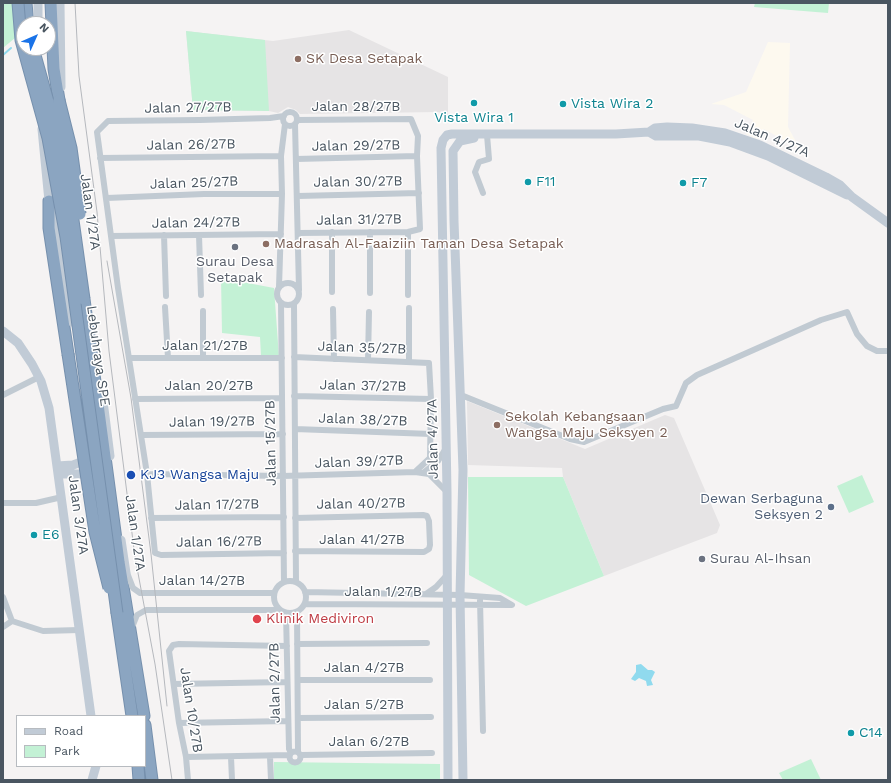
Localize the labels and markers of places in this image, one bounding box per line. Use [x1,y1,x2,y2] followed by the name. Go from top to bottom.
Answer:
[306,51,422,67] place label: SK Desa Setapak
[293,54,303,64] marker: SK Desa Setapak
[571,96,653,112] place label: Vista Wira 2
[469,98,479,108] marker: Vista Wira 1
[558,99,568,109] marker: Vista Wira 2
[434,110,514,126] place label: Vista Wira 1
[536,174,555,190] place label: F11
[691,175,707,191] place label: F7
[523,177,533,187] marker: F11
[678,178,688,188] marker: F7
[274,236,564,252] place label: Madrasah Al-Faaiziin Taman Desa Setapak
[261,239,271,249] marker: Madrasah Al-Faaiziin Taman Desa Setapak
[230,242,240,252] marker: Surau Desa Setapak
[196,254,274,286] place label: Surau Desa Setapak
[505,409,668,442] place label: Sekolah Kebangsaan Wangsa Maju Seksyen 2
[492,420,502,430] marker: Sekolah Kebangsaan Wangsa Maju Seksyen 2
[140,467,259,483] place label: KJ3 Wangsa Maju
[125,469,137,481] marker: KJ3 Wangsa Maju
[700,491,823,524] place label: Dewan Serbaguna Seksyen 2
[826,502,836,512] marker: Dewan Serbaguna Seksyen 2
[42,527,59,543] place label: E6
[29,530,39,540] marker: E6
[710,551,811,567] place label: Surau Al-Ihsan
[697,554,707,564] marker: Surau Al-Ihsan
[266,611,374,627] place label: Klinik Mediviron
[251,613,263,625] marker: Klinik Mediviron
[859,725,883,741] place label: C14
[846,728,856,738] marker: C14

